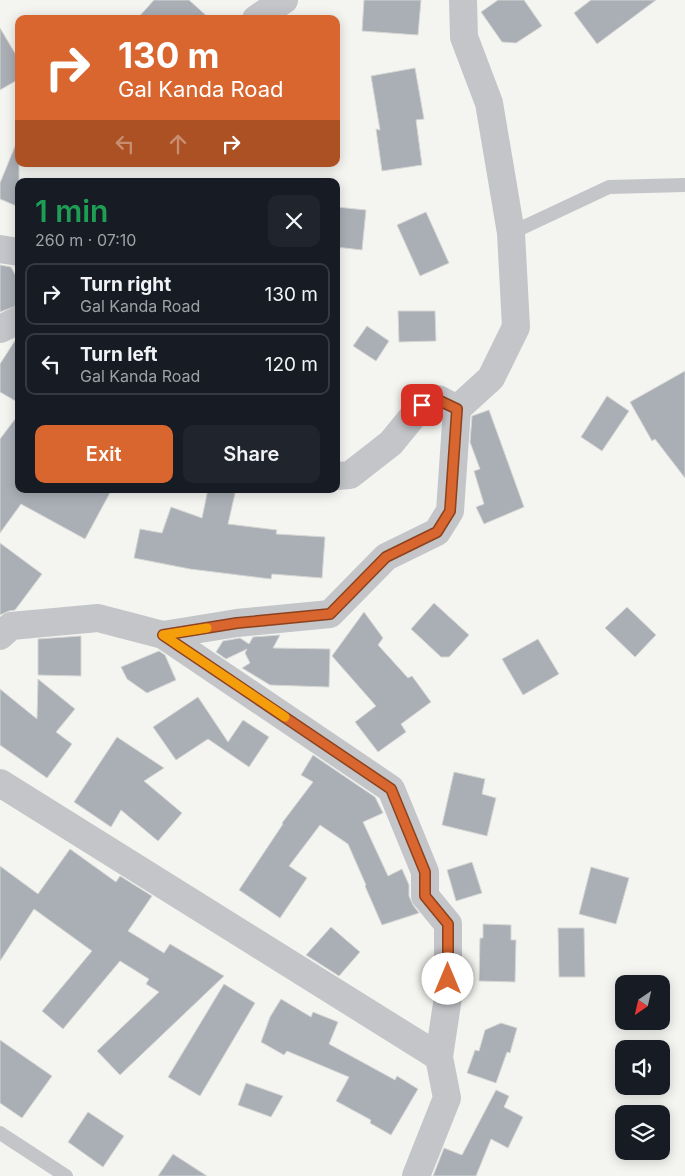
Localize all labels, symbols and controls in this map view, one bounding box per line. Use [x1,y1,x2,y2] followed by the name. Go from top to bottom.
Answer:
[118,34,220,76] text: 130 m
[35,35,100,100] icon: right
[118,76,284,102] text: Gal Kanda Road
[111,130,139,158] icon: left
[164,130,192,158] icon: ahead
[217,130,245,158] icon: right
[35,193,108,229] text: 1 min
[268,195,320,247] button: close
[35,230,136,250] text: 260 m · 07:10
[80,273,171,296] text: Turn right
[37,280,65,308] icon: right
[265,283,318,306] text: 130 m
[80,296,200,316] text: Gal Kanda Road
[80,343,158,366] text: Turn left
[37,350,65,378] icon: left
[265,353,318,376] text: 120 m
[80,366,200,386] text: Gal Kanda Road
[401,384,443,426] pin
[408,391,436,419] icon: arrive
[35,425,173,483] button: Exit
[183,425,320,483] button: Share
[421,952,473,1004] position arrow
[615,975,670,1030] north arrow
[615,975,670,1160] map controls
[615,1040,670,1095] button: sound
[615,1105,670,1160] button: layers

